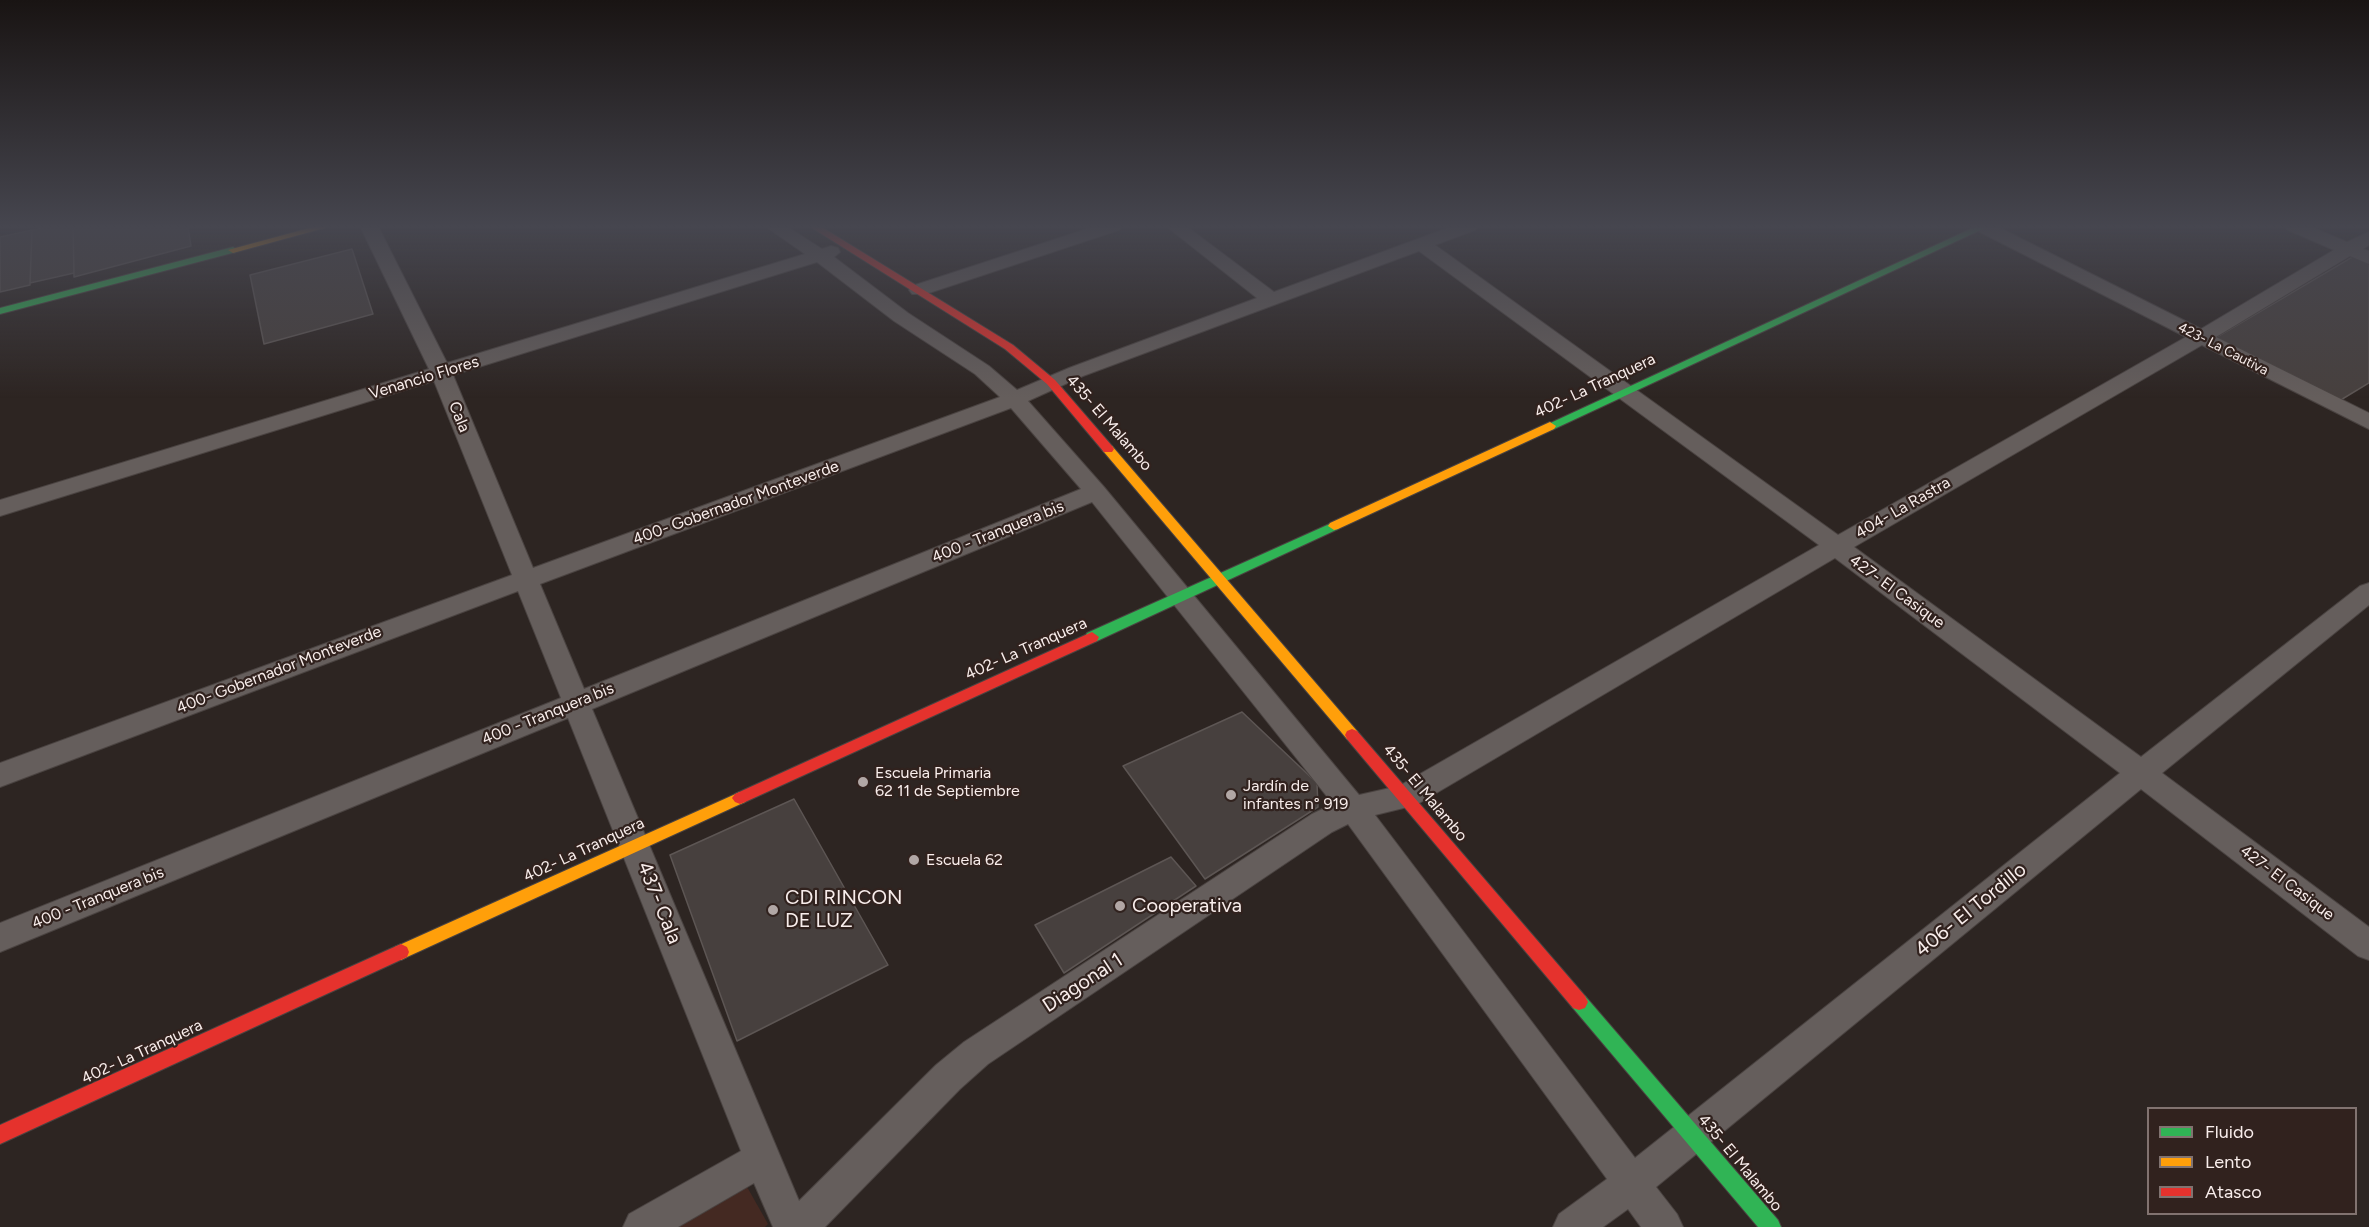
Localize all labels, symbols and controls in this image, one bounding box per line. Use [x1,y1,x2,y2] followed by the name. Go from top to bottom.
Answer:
[2175,319,2271,379] street label: 423- La Cautiva
[1531,350,1659,422] street label: 402- La Tranquera
[367,352,481,404] street label: Venancio Flores
[1062,371,1156,475] street label: 435- El Malambo
[444,399,474,435] street label: Cala
[630,457,842,549] street label: 400- Gobernador Monteverde
[1852,473,1954,543] street label: 404- La Rastra
[929,497,1067,567] street label: 400 - Tranquera bis
[1846,551,1948,633] street label: 427- El Casique
[962,614,1090,684] street label: 402- La Tranquera
[174,622,384,718] street label: 400- Gobernador Monteverde
[479,679,617,749] street label: 400 - Tranquera bis
[1379,740,1471,846] street label: 435- El Malambo
[875,763,1020,801] place label: Escuela Primaria 62 11 de Septiembre
[856,775,870,789] marker: Escuela Primaria 62 11 de Septiembre
[1243,776,1348,814] place label: Jardín de infantes n° 919
[1224,788,1238,802] marker: Jardín de infantes n° 919
[520,814,648,886] street label: 402- La Tranquera
[2236,841,2338,925] street label: 427- El Casique
[926,850,1003,870] place label: Escuela 62
[907,853,921,867] marker: Escuela 62
[632,858,686,948] street label: 437- Cala
[1911,858,2031,962] street label: 406- El Tordillo
[29,863,167,933] street label: 400 - Tranquera bis
[785,886,902,933] place label: CDI RINCON DE LUZ
[1132,894,1242,918] place label: Cooperativa
[1113,899,1127,913] marker: Cooperativa
[766,903,780,917] marker: CDI RINCON DE LUZ
[1038,948,1128,1018] street label: Diagonal 1
[78,1016,206,1088] street label: 402- La Tranquera
[2147,1107,2357,1215] legend
[1694,1110,1786,1216] street label: 435- El Malambo
[2205,1121,2254,1143] text: Fluido
[2205,1151,2251,1173] text: Lento
[2205,1181,2262,1203] text: Atasco

